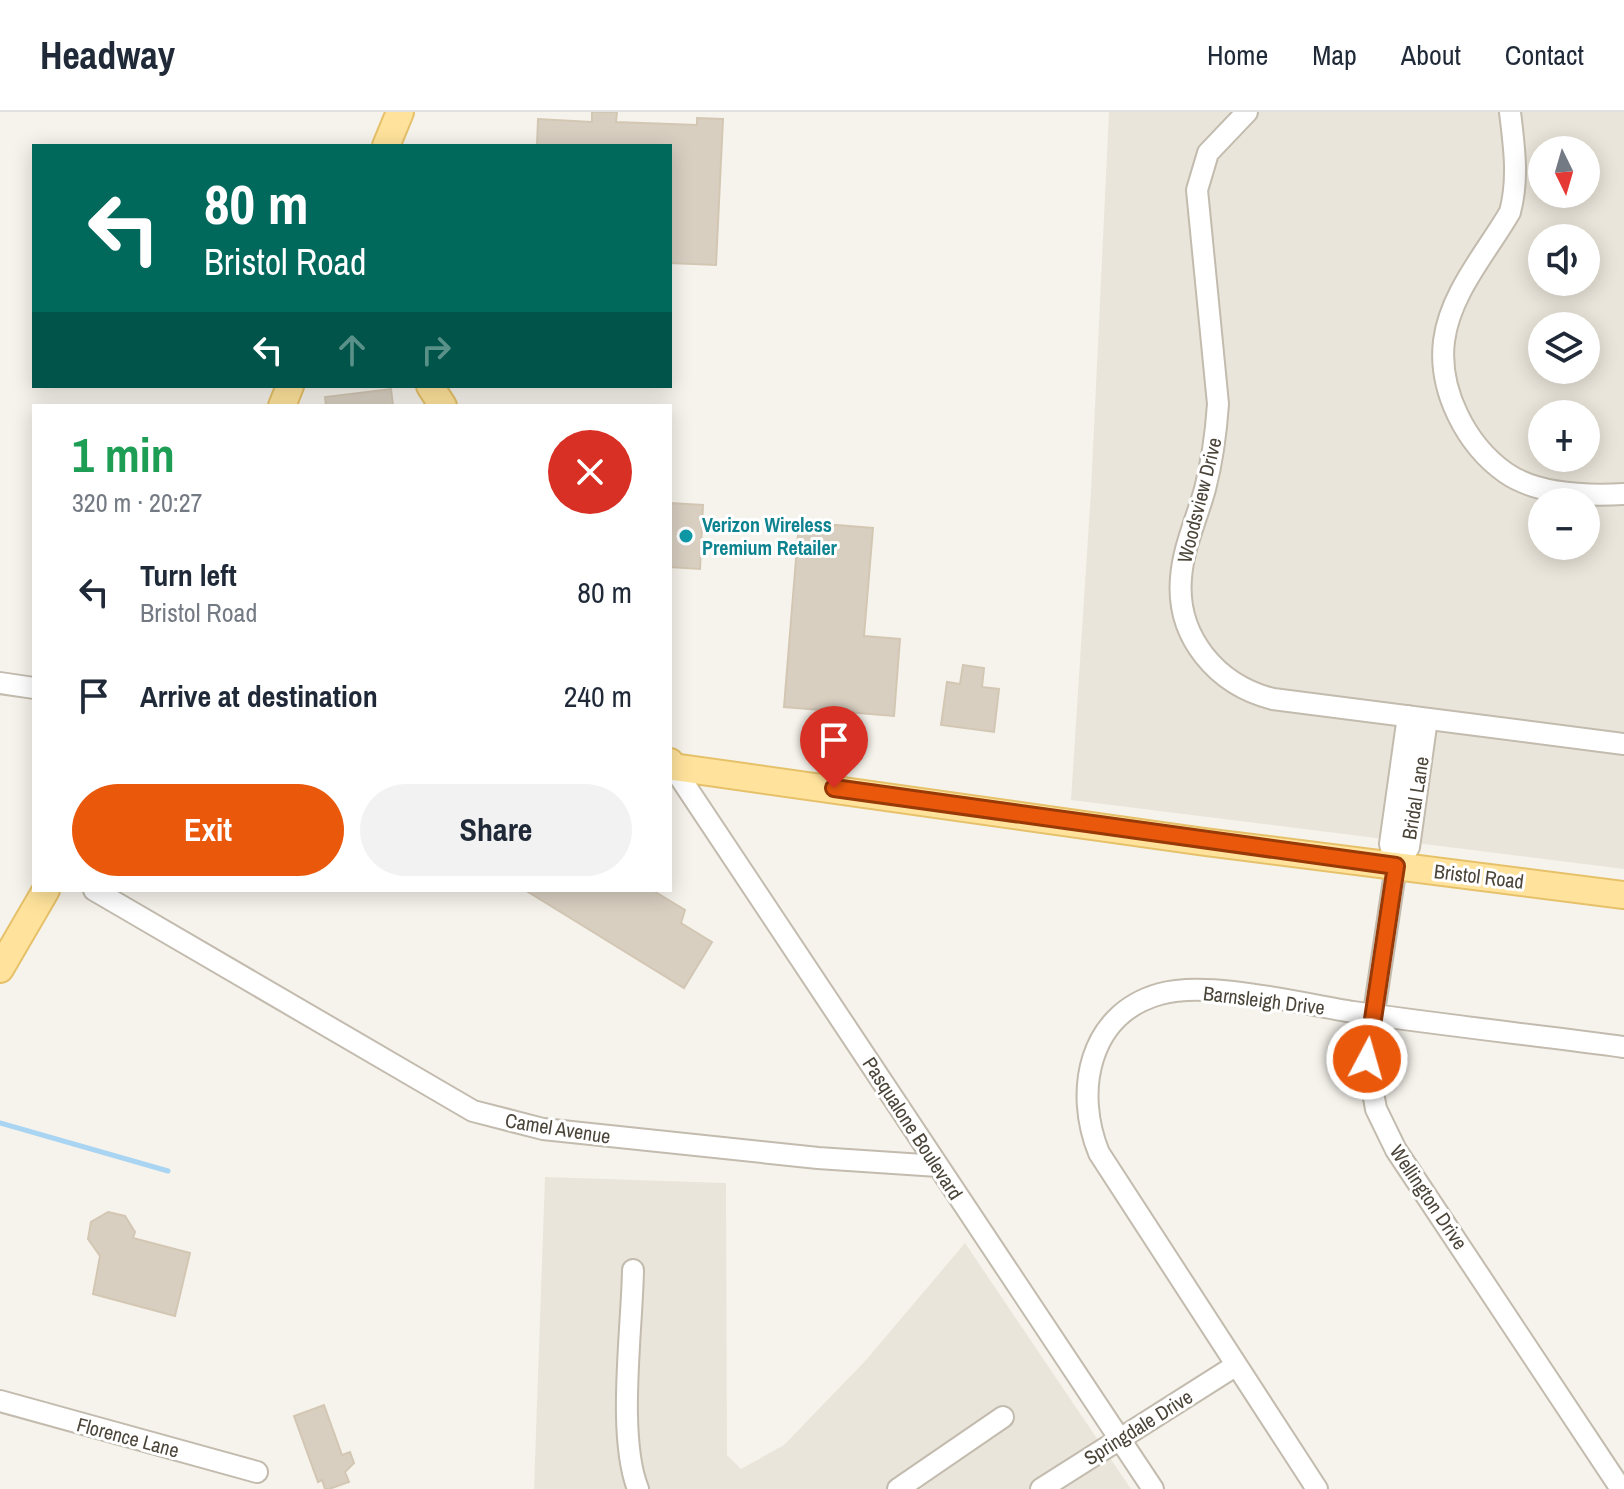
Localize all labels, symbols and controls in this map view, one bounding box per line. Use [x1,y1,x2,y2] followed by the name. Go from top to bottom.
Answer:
[40,30,175,81] text: Headway
[1207,36,1268,74] text: Home
[1312,36,1357,74] text: Map
[1401,36,1461,74] text: About
[1505,36,1584,74] text: Contact
[1528,136,1600,208] north arrow
[1528,136,1600,560] map controls
[204,166,309,241] text: 80 m
[72,176,176,280] icon: left
[1528,224,1600,296] button: sound
[204,238,366,286] text: Bristol Road
[1528,312,1600,384] button: layers
[246,328,290,372] icon: left
[330,328,374,372] icon: ahead
[414,328,458,372] icon: right
[1528,400,1600,472] button: +
[72,422,175,487] text: 1 min
[548,430,632,514] button: close
[1170,435,1228,565] street label: Woodsview Drive
[72,485,202,520] text: 320 m · 20:27
[1528,488,1600,560] button: −
[702,511,838,561] place label: Verizon Wireless Premium Retailer
[677,527,695,545] marker: Verizon Wireless Premium Retailer
[140,555,237,595] text: Turn left
[72,570,116,614] icon: left
[577,572,632,612] text: 80 m
[140,595,257,630] text: Bristol Road
[72,674,116,718] icon: arrive
[140,676,378,716] text: Arrive at destination
[564,676,632,716] text: 240 m
[800,706,868,788] pin
[812,718,856,762] icon: arrive
[1395,754,1435,842] street label: Bridal Lane
[72,784,344,876] button: Exit
[360,784,632,876] button: Share
[1433,857,1525,895] street label: Bristol Road
[1202,979,1326,1021] street label: Barnsleigh Drive
[1325,1017,1409,1101] position arrow
[857,1051,969,1205] street label: Pasqualone Boulevard
[503,1106,613,1150] street label: Camel Avenue
[1384,1139,1474,1255] street label: Wellington Drive
[1079,1383,1197,1471] street label: Springdale Drive
[74,1410,182,1464] street label: Florence Lane

